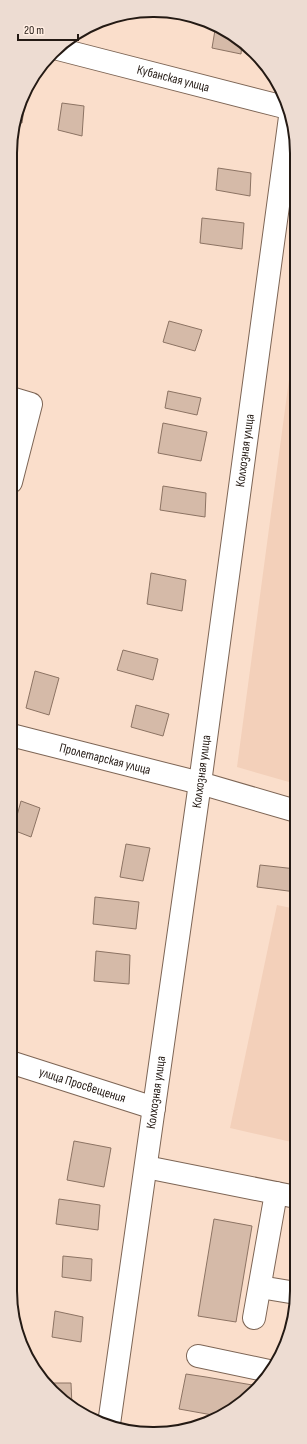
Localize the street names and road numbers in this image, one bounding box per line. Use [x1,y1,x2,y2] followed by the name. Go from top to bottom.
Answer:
[135,62,211,96] street label: Кубанская улица
[232,413,258,488] street label: Колхозная улица
[189,734,214,809] street label: Колхозная улица
[58,740,152,778] street label: Пролетарская улица
[143,1055,169,1130] street label: Колхозная улица
[37,1064,128,1106] street label: улица Просвещения

